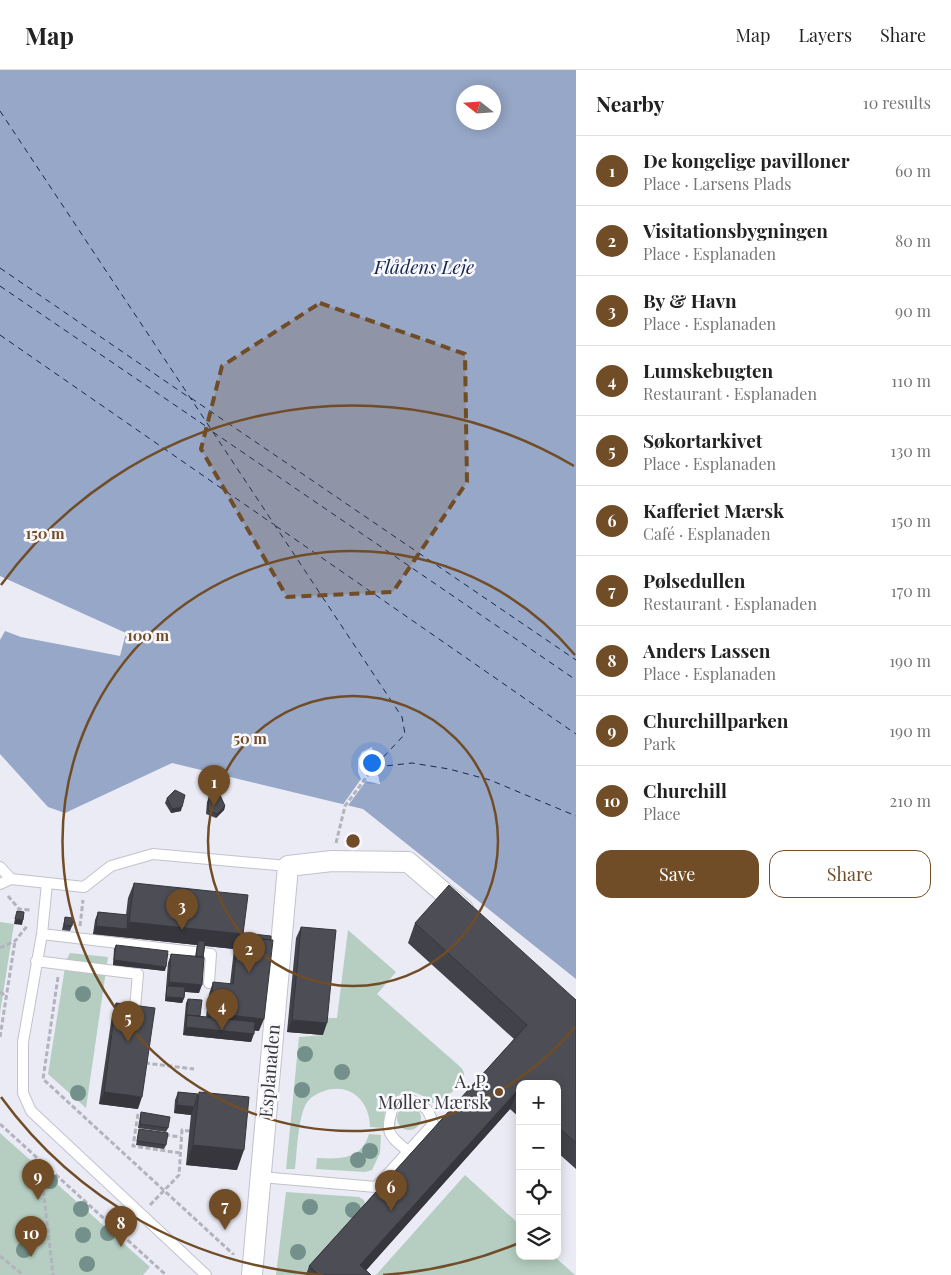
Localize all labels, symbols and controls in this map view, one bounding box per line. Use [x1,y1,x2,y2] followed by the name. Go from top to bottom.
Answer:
[25,19,74,51] text: Map
[735,23,770,47] text: Map
[798,23,852,47] text: Layers
[880,23,926,47] text: Share
[456,85,501,130] north arrow
[596,89,665,117] text: Nearby
[863,92,931,113] text: 10 results
[643,147,850,173] text: De kongelige pavilloner
[609,160,615,181] text: 1
[895,160,931,181] text: 60 m
[643,173,791,194] text: Place · Larsens Plads
[643,217,828,243] text: Visitationsbygningen
[608,230,616,251] text: 2
[895,230,931,251] text: 80 m
[643,243,776,264] text: Place · Esplanaden
[373,253,474,279] water label: Flådens Leje
[643,287,737,313] text: By & Havn
[608,300,616,321] text: 3
[895,300,931,321] text: 90 m
[643,313,776,334] text: Place · Esplanaden
[643,357,773,383] text: Lumskebugten
[608,370,616,391] text: 4
[891,370,931,391] text: 110 m
[643,383,817,404] text: Restaurant · Esplanaden
[643,427,763,453] text: Søkortarkivet
[608,440,616,461] text: 5
[890,440,931,461] text: 130 m
[643,453,776,474] text: Place · Esplanaden
[643,497,784,523] text: Kafferiet Mærsk
[608,510,616,531] text: 6
[891,510,931,531] text: 150 m
[25,523,65,543] text: 150 m
[643,523,771,544] text: Café · Esplanaden
[643,567,745,593] text: Pølsedullen
[608,580,616,601] text: 7
[891,580,931,601] text: 170 m
[643,593,817,614] text: Restaurant · Esplanaden
[127,625,170,645] text: 100 m
[643,637,770,663] text: Anders Lassen
[608,650,616,671] text: 8
[889,650,931,671] text: 190 m
[643,663,776,684] text: Place · Esplanaden
[643,707,788,733] text: Churchillparken
[608,720,616,741] text: 9
[889,720,931,741] text: 190 m
[233,728,267,748] text: 50 m
[643,733,676,754] text: Park
[359,750,385,776] your location
[198,765,230,806] pin: 1
[643,777,727,803] text: Churchill
[604,790,620,811] text: 10
[890,790,931,811] text: 210 m
[643,803,681,824] text: Place
[344,832,362,850] centre of rings
[596,850,759,898] button: Save
[769,850,931,898] button: Share
[166,889,198,930] pin: 3
[233,932,265,973] pin: 2
[206,989,238,1030] pin: 4
[112,1001,144,1042] pin: 5
[253,1023,285,1119] street label: Esplanaden
[378,1069,489,1114] place label: A. P. Møller Mærsk
[516,1080,561,1260] map controls
[516,1080,561,1125] button: +
[493,1086,505,1098] marker: A. P. Møller Mærsk
[516,1125,561,1170] button: −
[22,1159,54,1200] pin: 9
[375,1170,407,1211] pin: 6
[516,1170,561,1215] button: locate
[209,1189,241,1230] pin: 7
[105,1206,137,1247] pin: 8
[516,1215,561,1260] button: layers
[15,1216,47,1257] pin: 10

